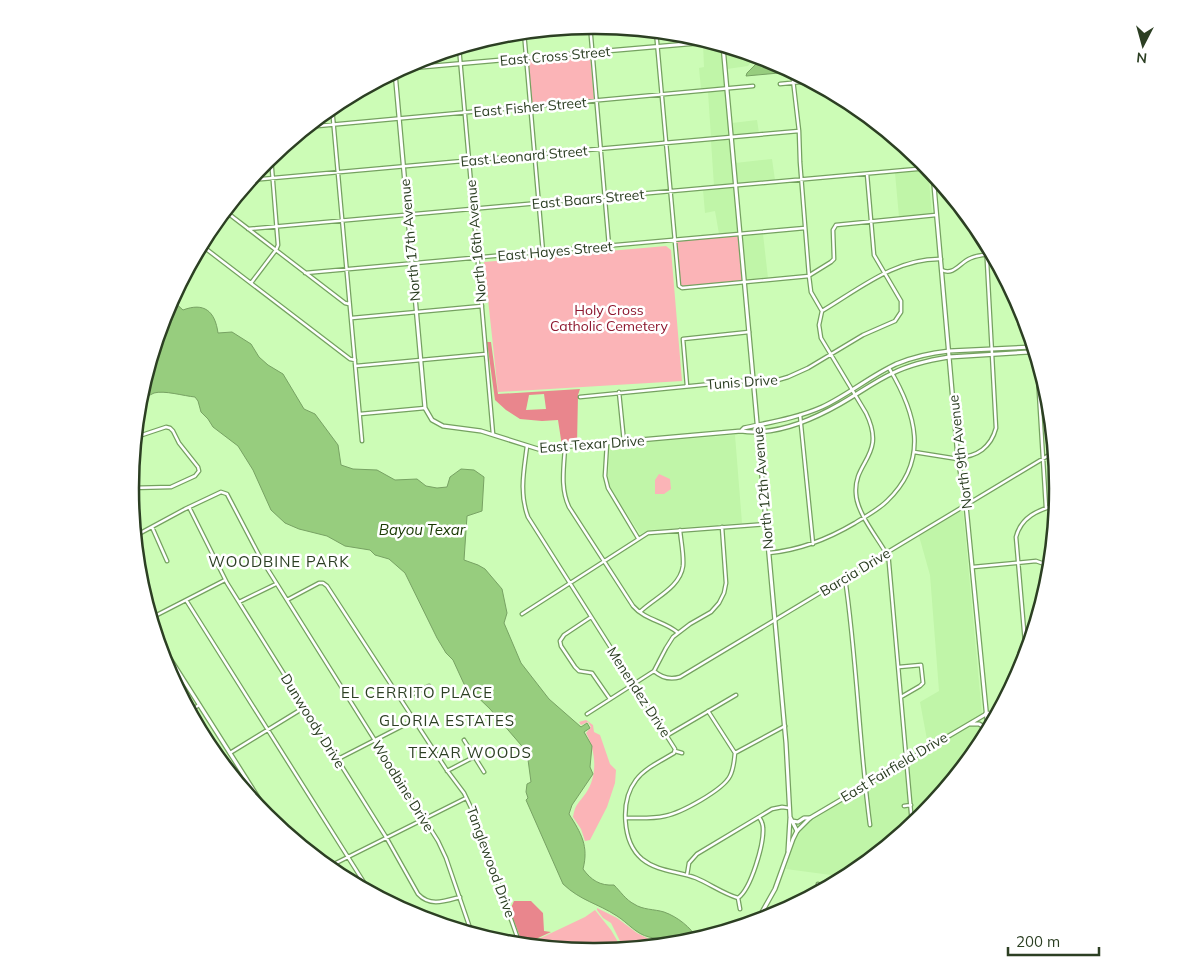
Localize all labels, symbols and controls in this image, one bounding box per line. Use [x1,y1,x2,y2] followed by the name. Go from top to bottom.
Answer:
[1118,20,1168,70] north arrow
[499,42,611,70] street label: East Cross Street
[1135,48,1148,67] text: N
[473,93,587,121] street label: East Fisher Street
[460,141,588,171] street label: East Leonard Street
[396,178,424,302] street label: North 17th Avenue
[462,179,490,303] street label: North 16th Avenue
[531,185,645,213] street label: East Baars Street
[497,237,613,265] street label: East Hayes Street
[550,301,669,335] park label: Holy Cross Catholic Cemetery
[706,371,778,393] street label: Tunis Drive
[944,394,976,510] street label: North 9th Avenue
[749,426,777,550] street label: North 12th Avenue
[539,431,645,457] street label: East Texar Drive
[379,520,466,539] water label: Bayou Texar
[816,544,894,600] street label: Barcia Drive
[208,552,350,571] district label: WOODBINE PARK
[603,643,675,741] street label: Menendez Drive
[277,670,349,772] street label: Dunwoody Drive
[341,683,493,702] district label: EL CERRITO PLACE
[379,711,515,730] district label: GLORIA ESTATES
[837,728,951,806] street label: East Fairfield Drive
[368,737,438,835] street label: Woodbine Drive
[408,743,532,762] district label: TEXAR WOODS
[462,804,520,920] street label: Tanglewood Drive
[1008,924,1099,956] scale bar
[1016,932,1060,951] text: 200 m

